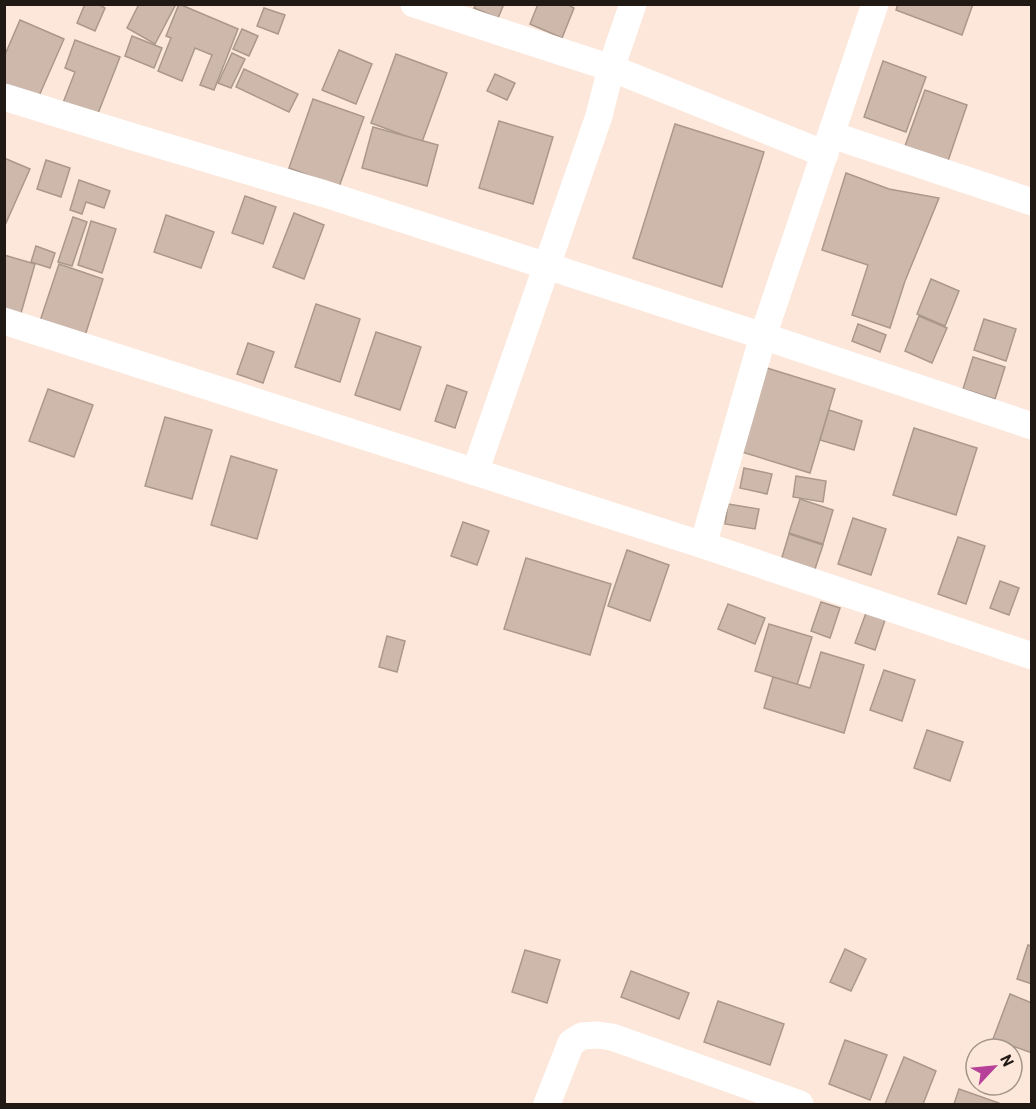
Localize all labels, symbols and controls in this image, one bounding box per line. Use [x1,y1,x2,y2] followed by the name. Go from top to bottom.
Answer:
[964,1037,1024,1097] north arrow
[997,1051,1019,1069] text: N

